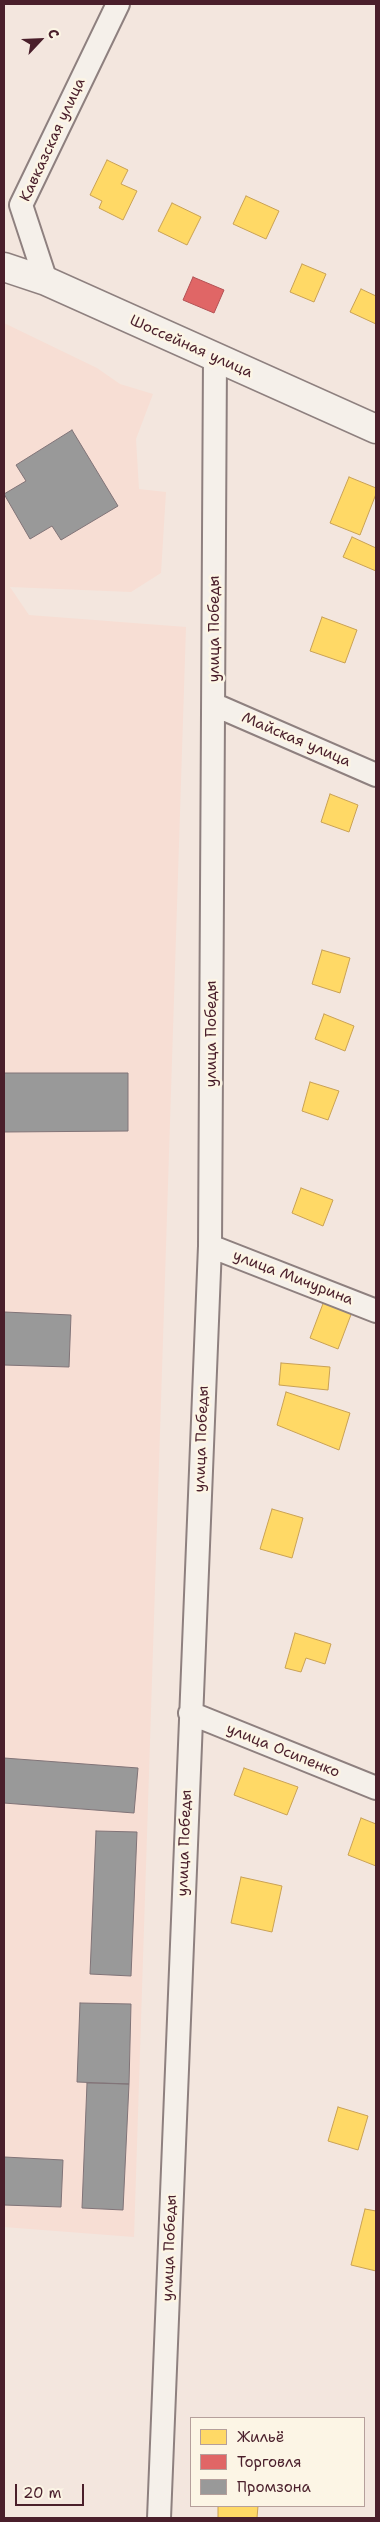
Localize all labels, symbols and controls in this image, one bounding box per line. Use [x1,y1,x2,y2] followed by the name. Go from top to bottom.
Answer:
[15,15,65,65] north arrow
[44,26,64,41] text: С
[16,75,90,205] street label: Кавказская улица
[127,312,255,382] street label: Шоссейная улица
[206,576,224,682] street label: улица Победы
[239,709,353,771] street label: Майская улица
[203,981,221,1087] street label: улица Победы
[230,1247,356,1309] street label: улица Мичурина
[191,1385,213,1493] street label: улица Победы
[224,1720,342,1782] street label: улица Осипенко
[174,1789,196,1897] street label: улица Победы
[159,2194,181,2302] street label: улица Победы
[190,2417,365,2507] legend
[237,2427,284,2447] text: Жильё
[237,2452,302,2472] text: Торговля
[18,2474,86,2506] scale bar
[237,2477,311,2497] text: Промзона
[23,2483,62,2503] text: 20 m

